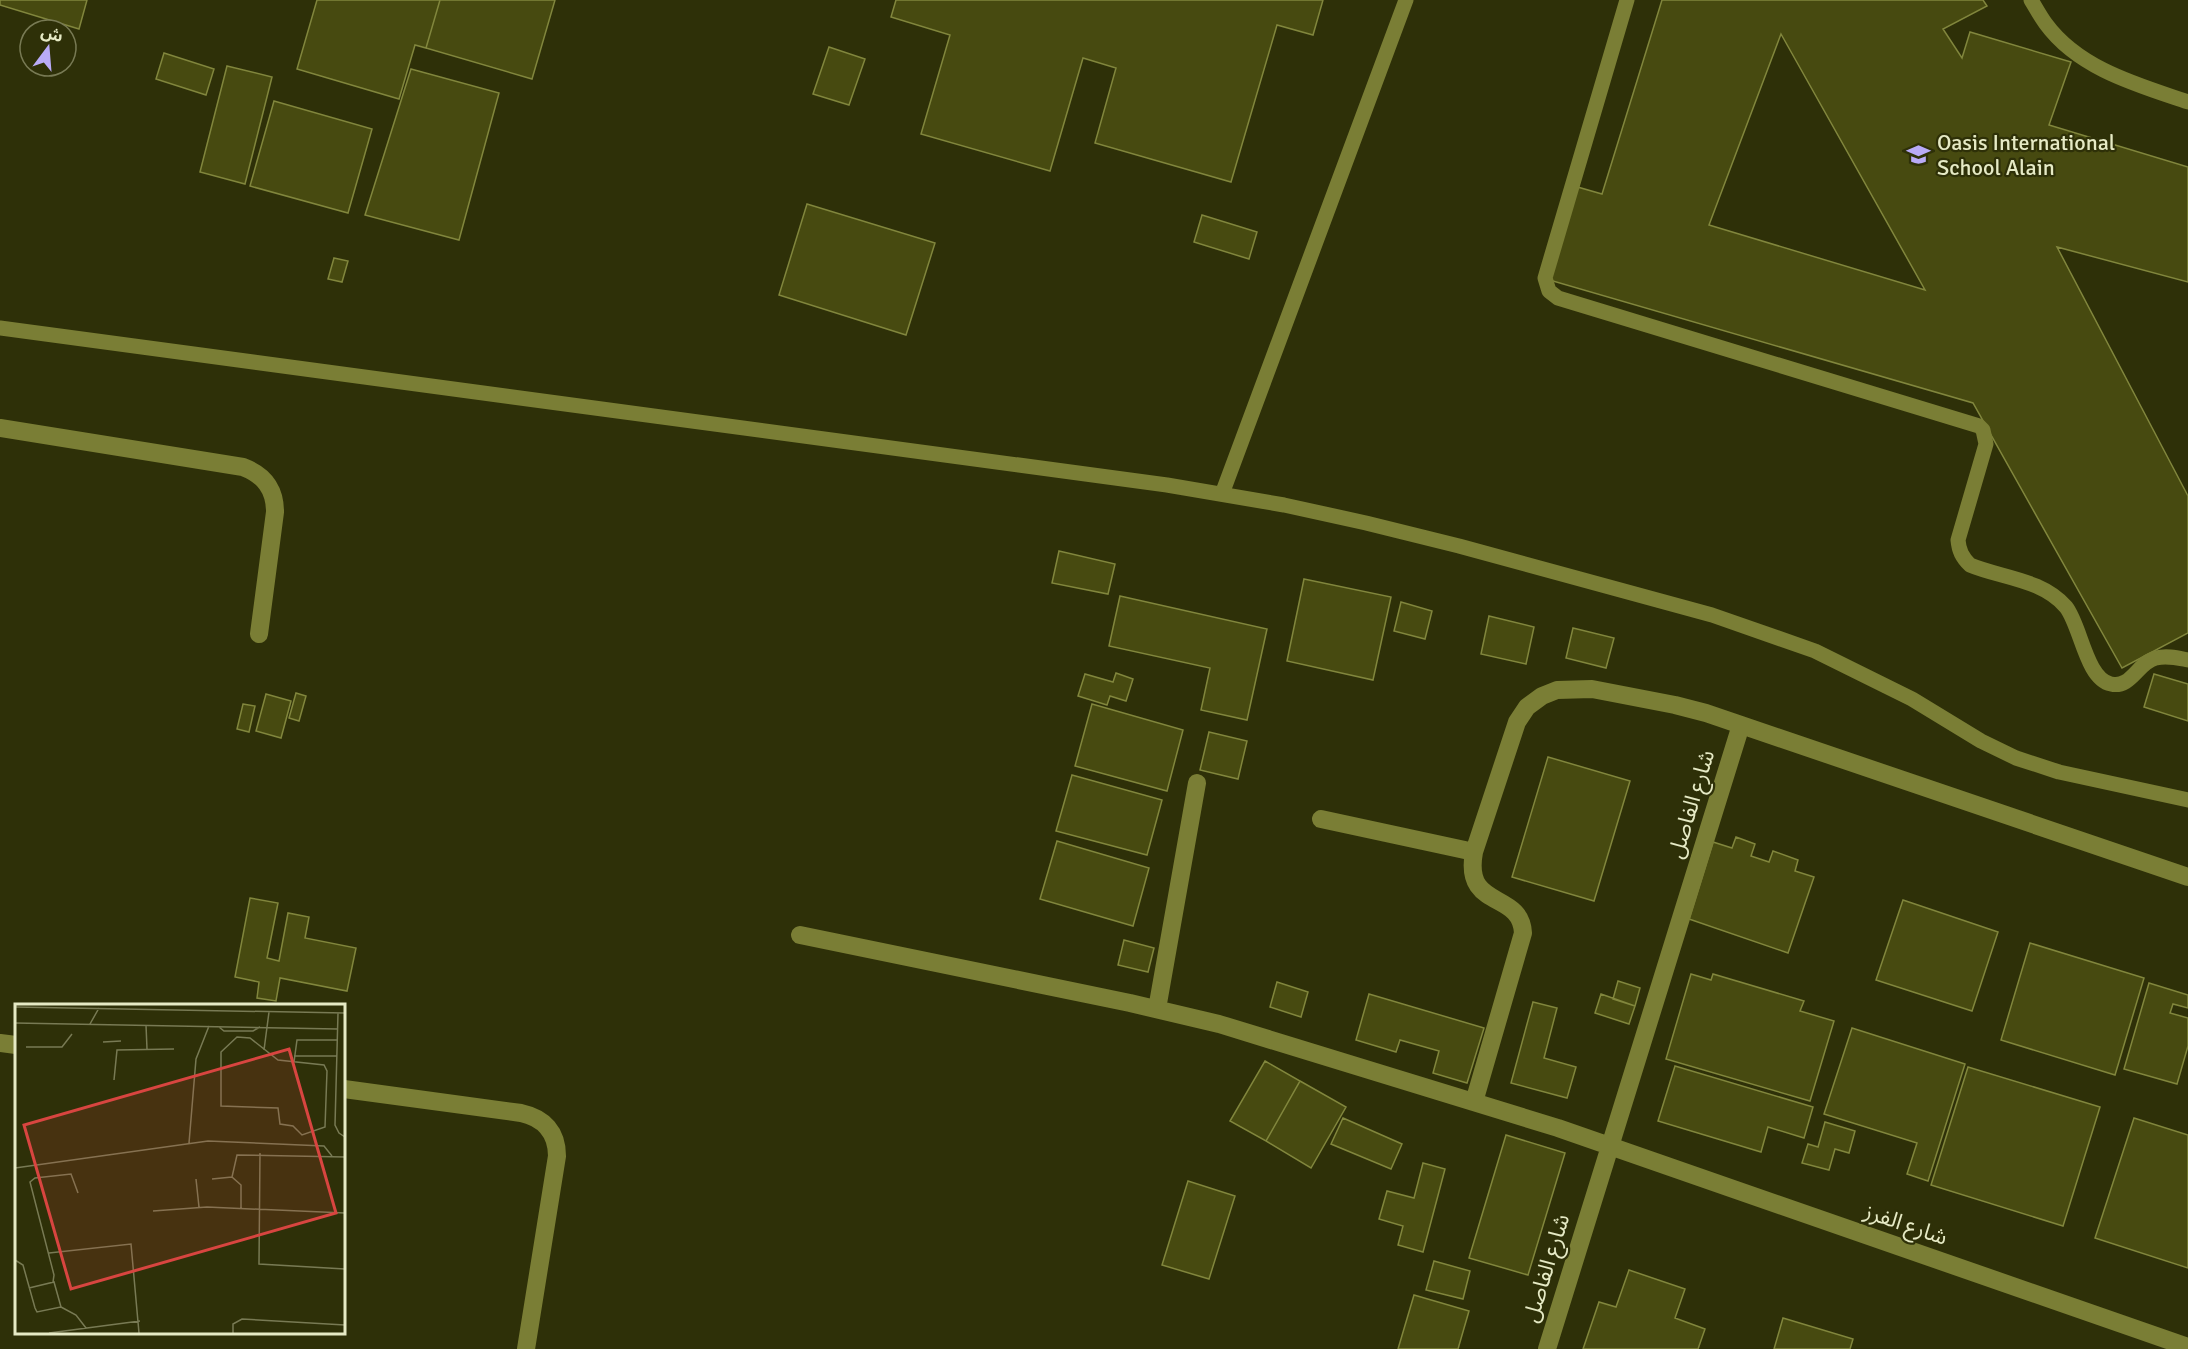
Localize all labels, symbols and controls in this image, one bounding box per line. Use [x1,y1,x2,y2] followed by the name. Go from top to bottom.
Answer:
[18,18,78,78] north arrow
[39,22,65,47] text: ش
[1937,129,2115,181] place label: Oasis International School Alain
[1906,142,1932,168] school or university icon: Oasis International School Alain
[1662,747,1723,862] street label: شارع الفاصل
[15,1004,345,1334] inset map
[1859,1197,1951,1254] street label: شارع الفرز
[1517,1211,1578,1326] street label: شارع الفاصل

